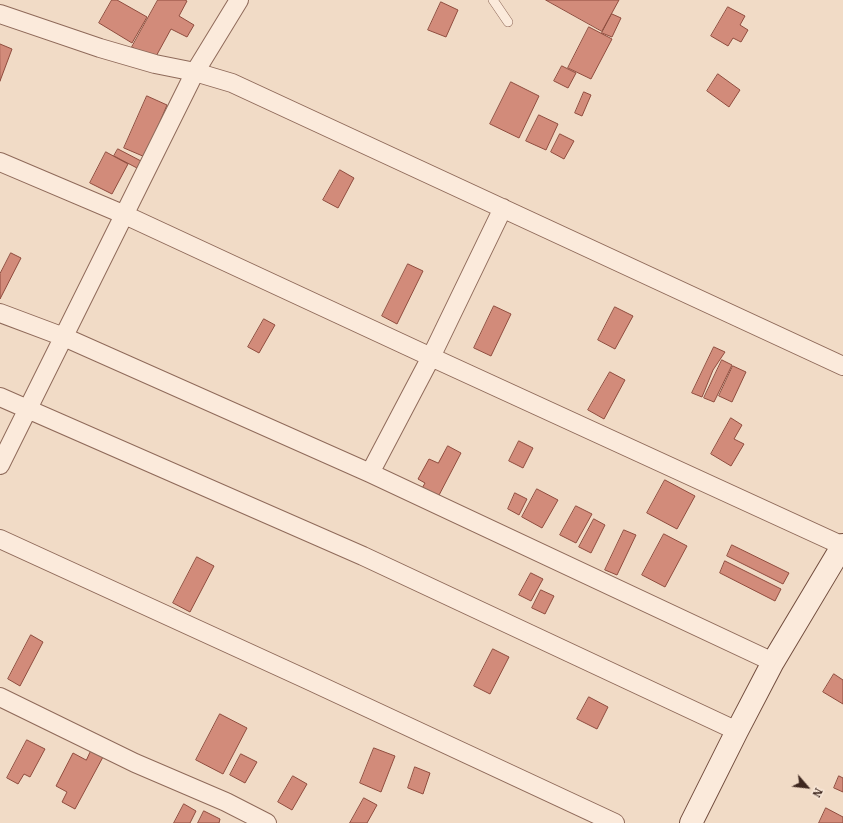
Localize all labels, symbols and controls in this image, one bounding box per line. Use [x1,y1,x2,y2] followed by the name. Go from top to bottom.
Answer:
[787,767,827,807] north arrow
[809,785,826,800] text: N

